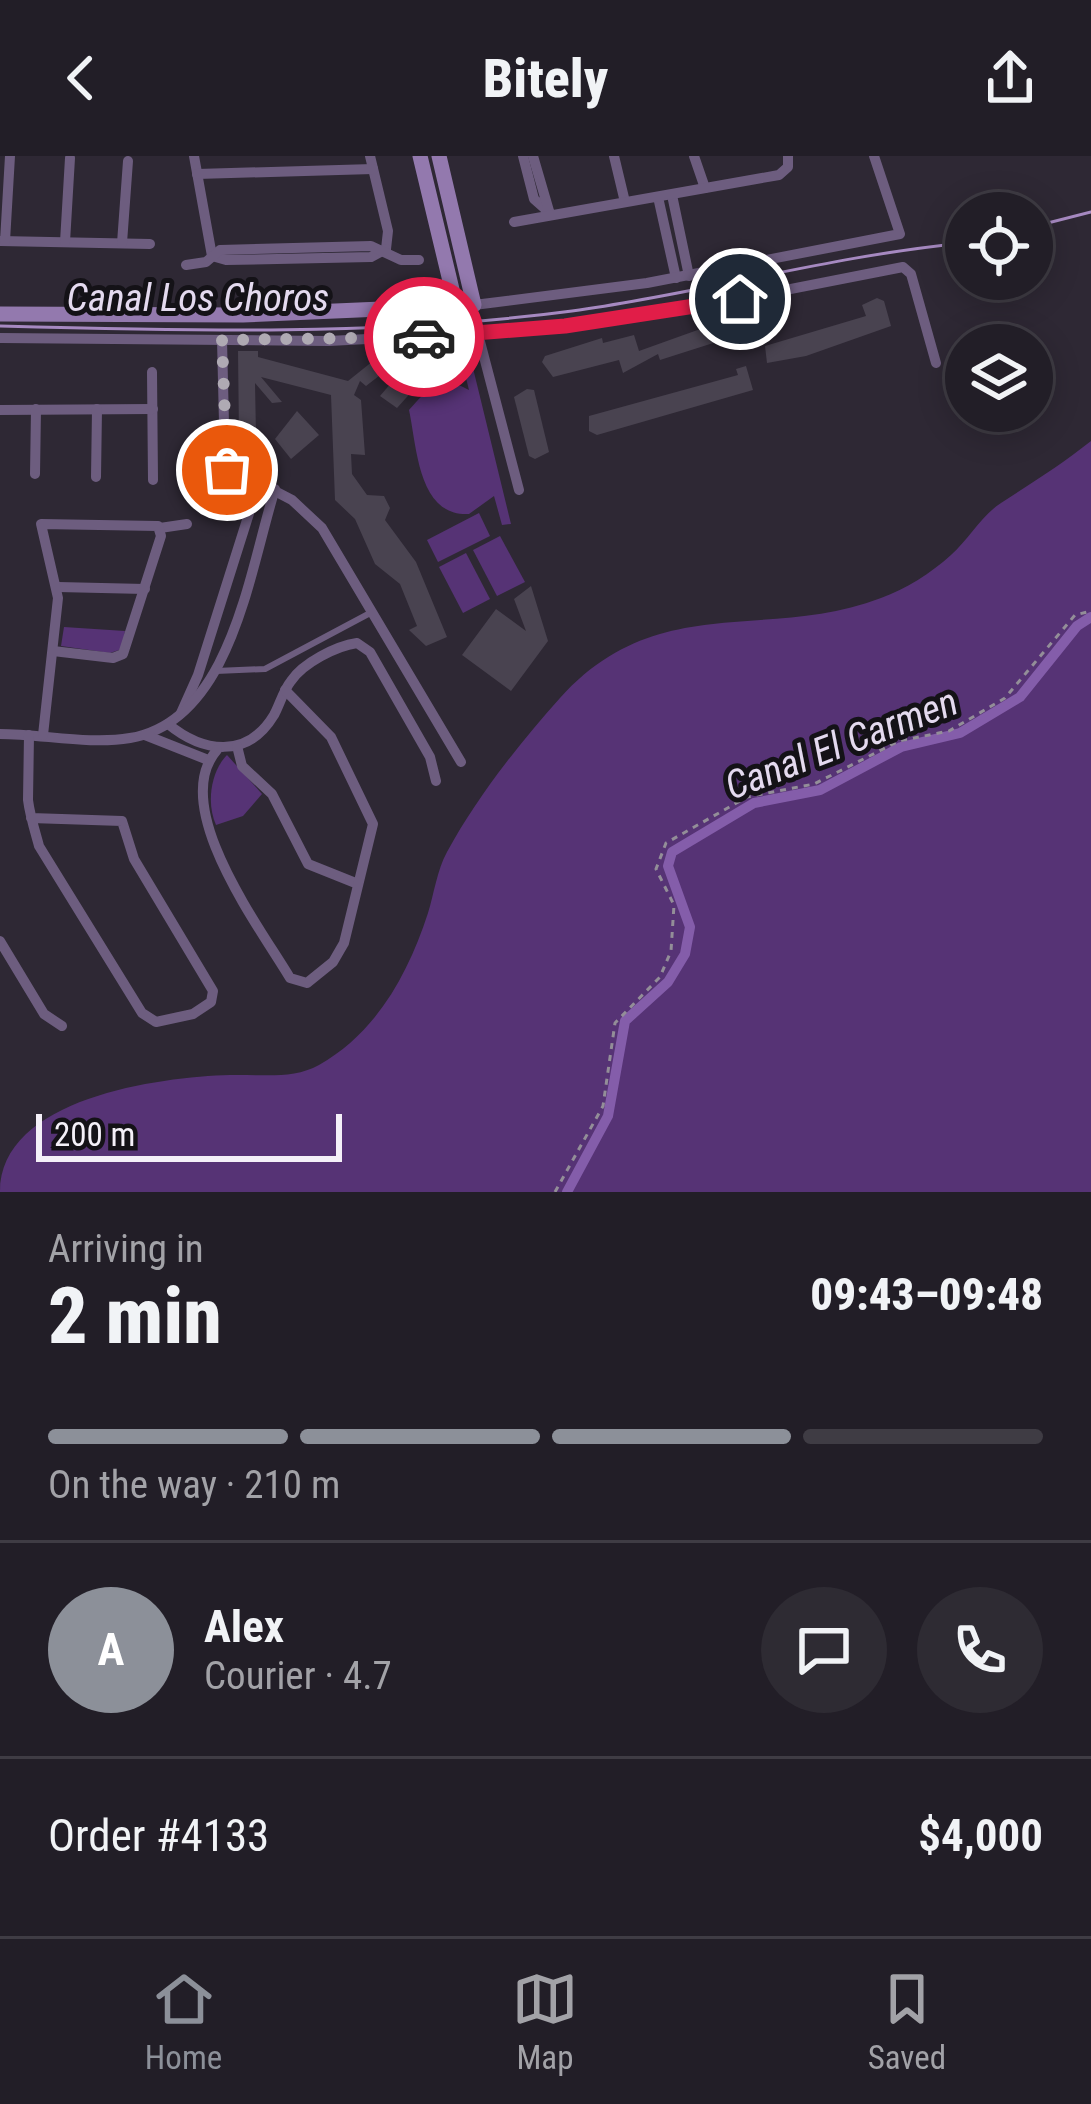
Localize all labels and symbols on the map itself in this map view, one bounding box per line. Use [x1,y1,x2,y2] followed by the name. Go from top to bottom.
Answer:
[689,248,791,350] pin
[67,275,329,321] water label: Canal Los Choros
[364,277,484,397] courier
[176,419,278,521] pin
[718,678,964,809] water label: Canal El Carmen
[36,1108,342,1161] scale bar

